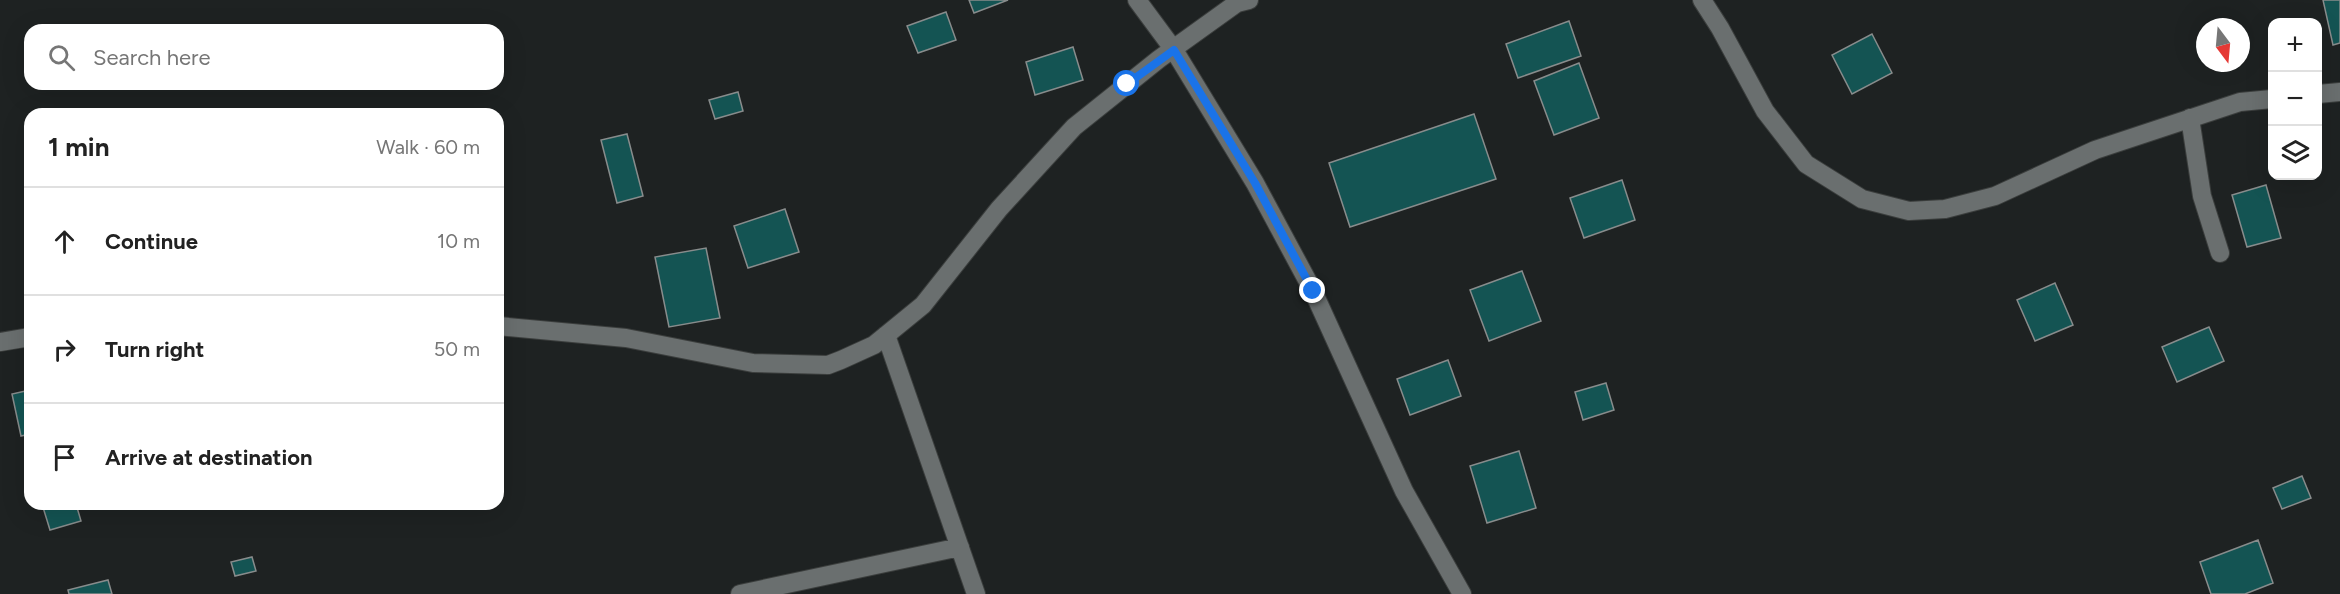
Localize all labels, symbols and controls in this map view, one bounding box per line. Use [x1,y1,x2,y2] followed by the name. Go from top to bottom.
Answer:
[2196,18,2250,72] north arrow
[2268,18,2322,180] map controls
[2268,18,2322,72] button: +
[24,24,504,90] search box
[45,41,78,74] icon: search
[93,44,211,71] text: Search here
[1113,70,1139,96] route start
[2268,72,2322,126] button: −
[2268,126,2322,180] button: layers
[48,131,109,163] text: 1 min
[376,135,480,159] text: Walk · 60 m
[48,225,81,258] icon: ahead
[105,228,198,255] text: Continue
[437,229,480,253] text: 10 m
[1299,277,1325,303] route end
[48,333,81,366] icon: right
[105,336,204,363] text: Turn right
[434,337,480,361] text: 50 m
[48,441,81,474] icon: arrive
[105,444,313,471] text: Arrive at destination

